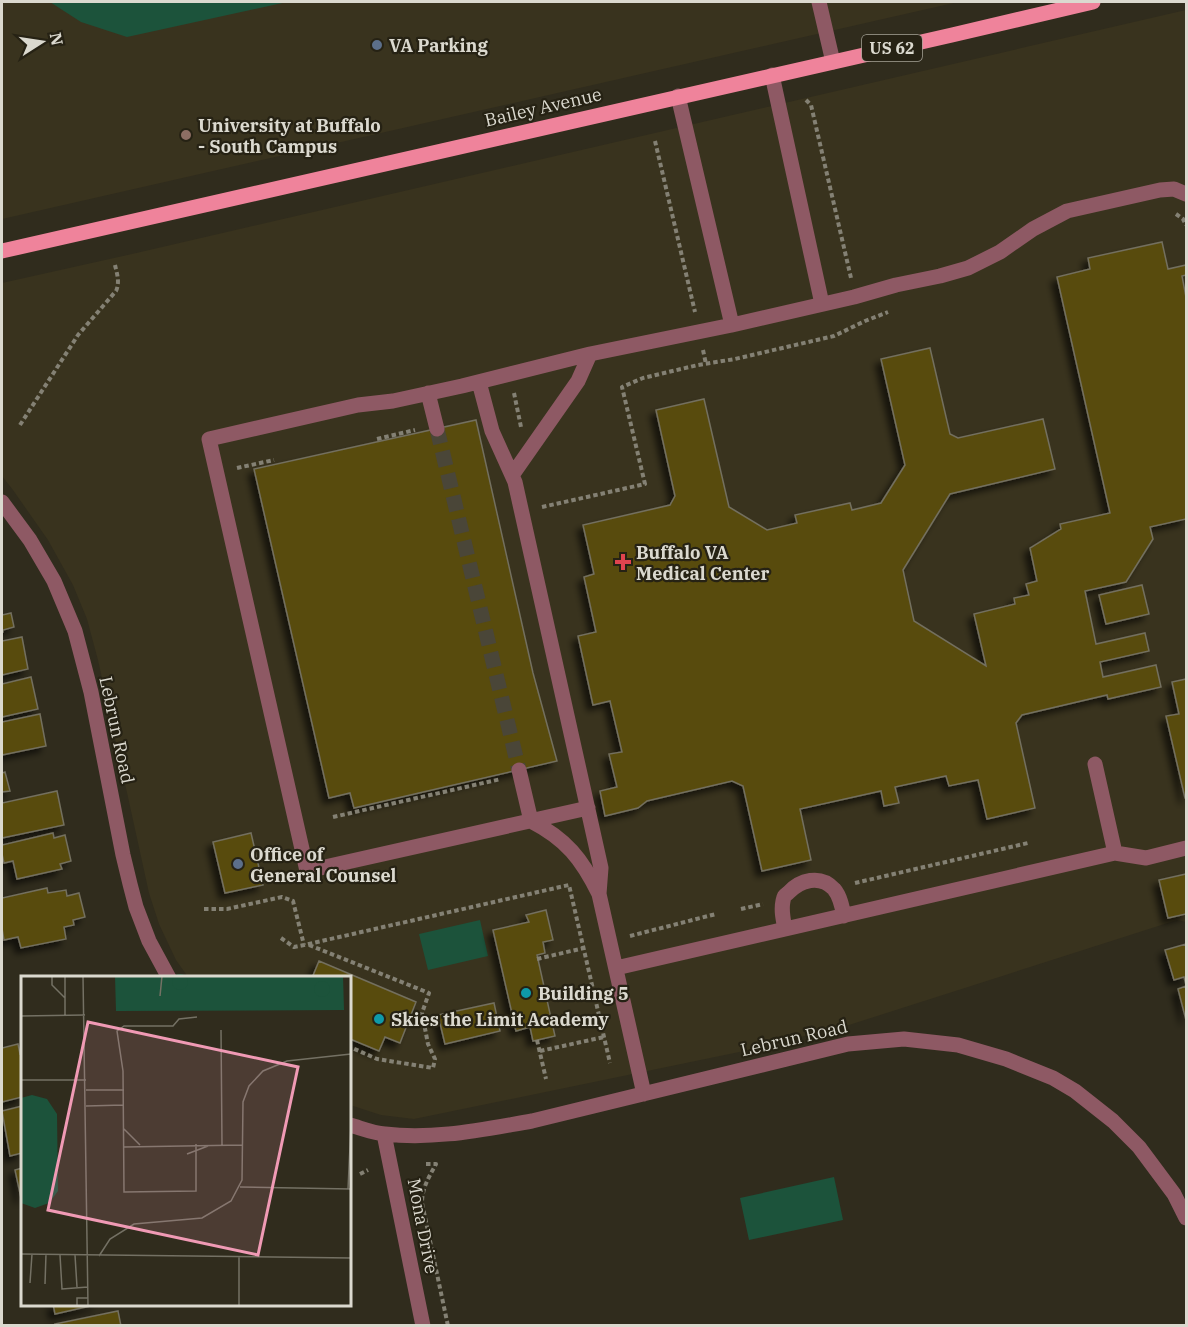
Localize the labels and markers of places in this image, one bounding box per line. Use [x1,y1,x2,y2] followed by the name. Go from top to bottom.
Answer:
[389,34,488,57] place label: VA Parking
[370,38,384,52] marker: VA Parking
[198,114,381,158] place label: University at Buffalo - South Campus
[179,128,193,142] marker: University at Buffalo - South Campus
[636,541,770,585] place label: Buffalo VA Medical Center
[614,553,632,571] marker: Buffalo VA Medical Center
[250,843,397,887] place label: Office of General Counsel
[231,857,245,871] marker: Office of General Counsel
[538,982,629,1005] place label: Building 5
[519,986,533,1000] marker: Building 5
[391,1008,609,1031] place label: Skies the Limit Academy
[372,1012,386,1026] marker: Skies the Limit Academy

